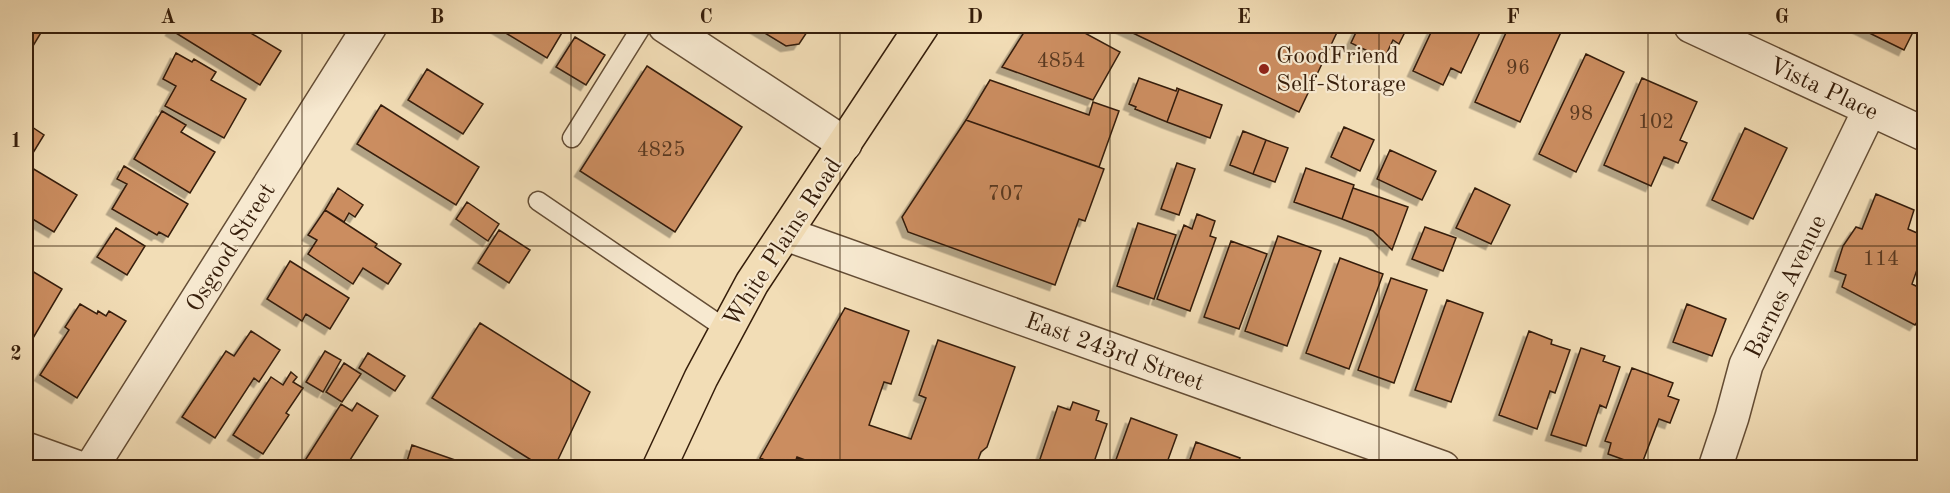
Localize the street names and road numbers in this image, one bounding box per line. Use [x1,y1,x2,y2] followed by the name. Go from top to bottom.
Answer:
[1765,54,1881,126] street label: Vista Place
[720,154,847,332] street label: White Plains Road
[183,179,281,317] street label: Osgood Street
[1742,212,1832,362] street label: Barnes Avenue
[1022,309,1207,396] street label: East 243rd Street

